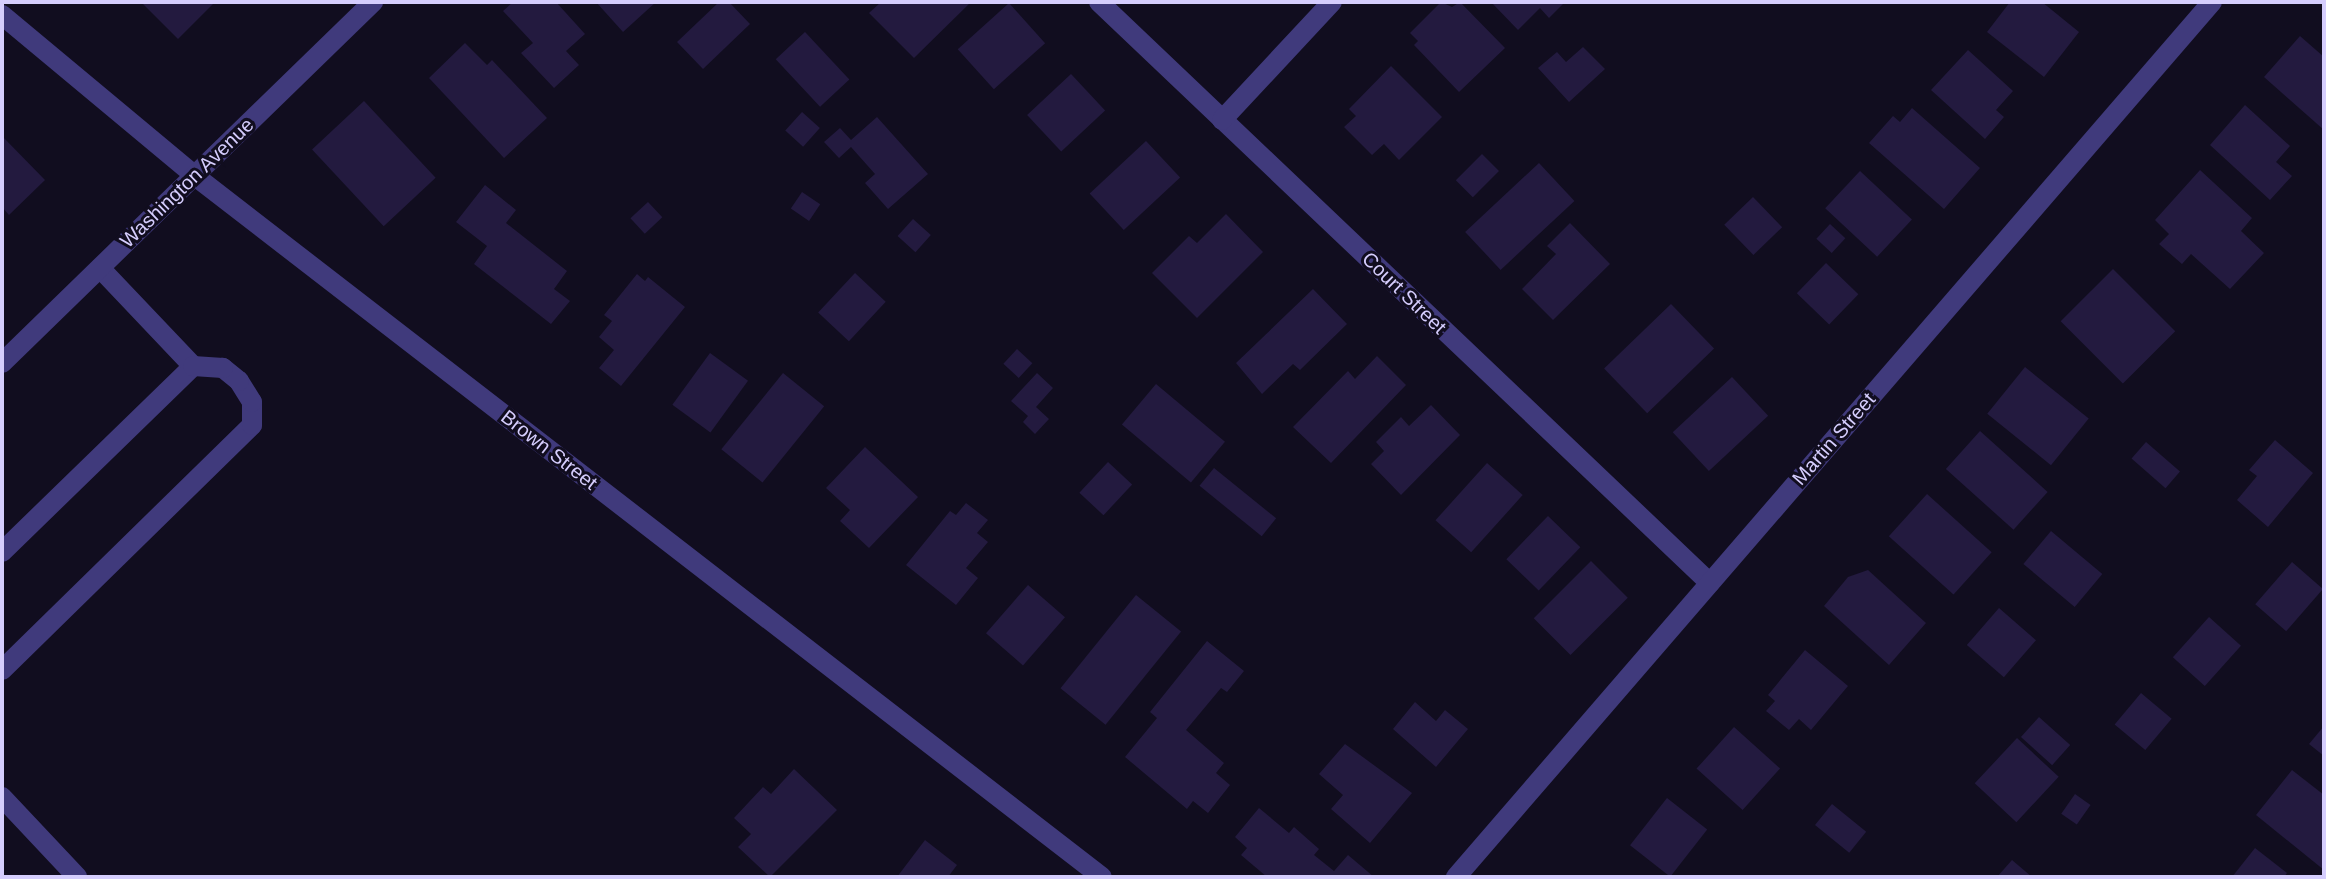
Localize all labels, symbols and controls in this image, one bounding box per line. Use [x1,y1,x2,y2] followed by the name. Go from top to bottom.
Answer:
[115,113,259,253] street label: Washington Avenue
[1357,247,1451,339] street label: Court Street
[1787,388,1881,490] street label: Martin Street
[496,405,602,495] street label: Brown Street

